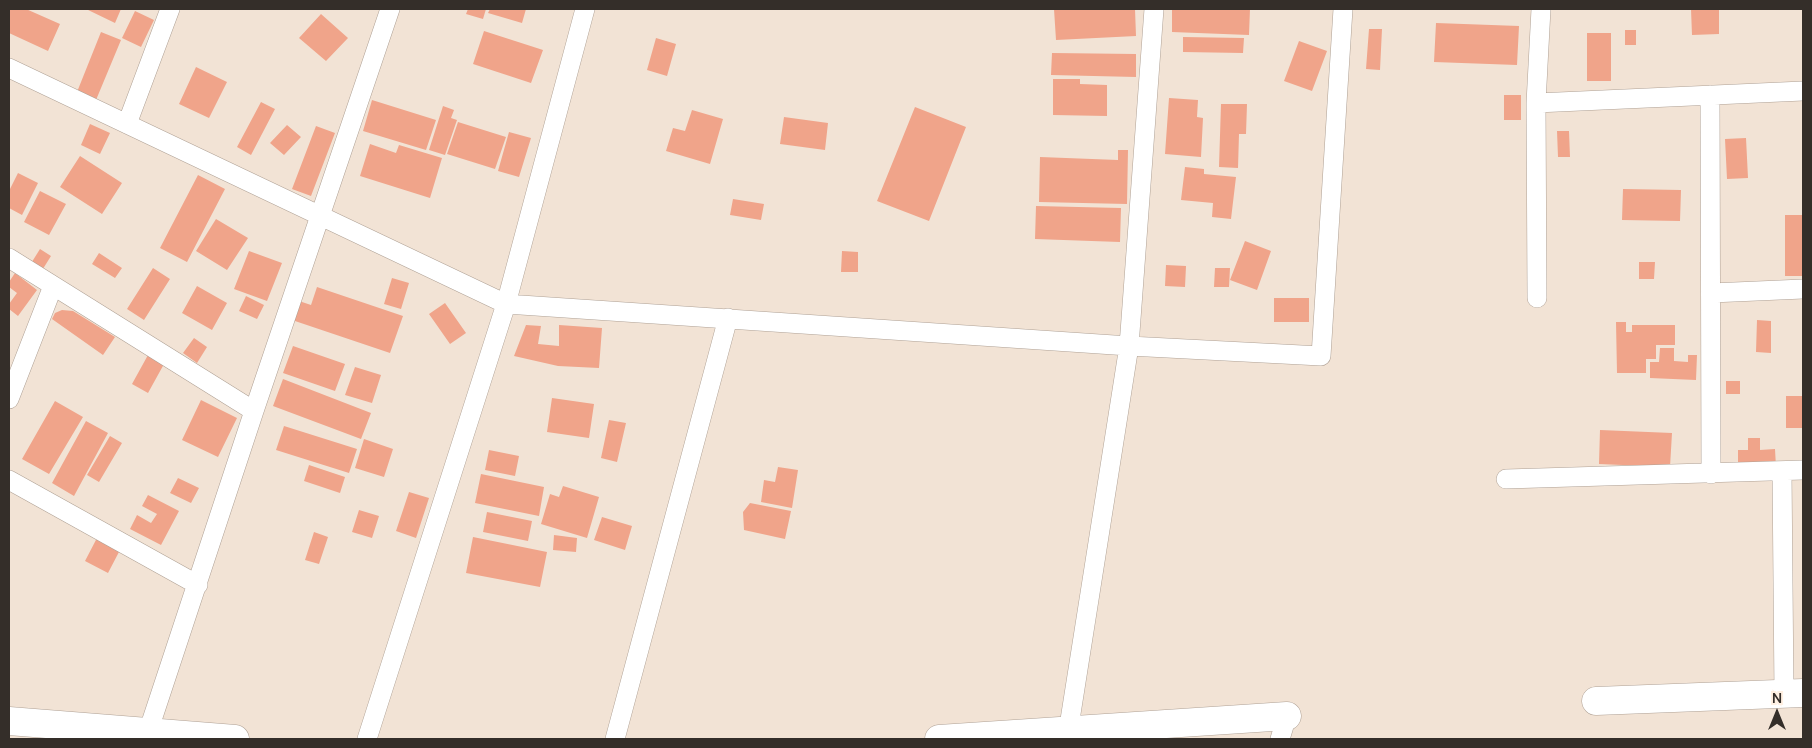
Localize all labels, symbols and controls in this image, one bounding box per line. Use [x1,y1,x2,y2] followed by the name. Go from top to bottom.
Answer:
[1752,688,1802,738] north arrow
[1772,688,1782,707] text: N

